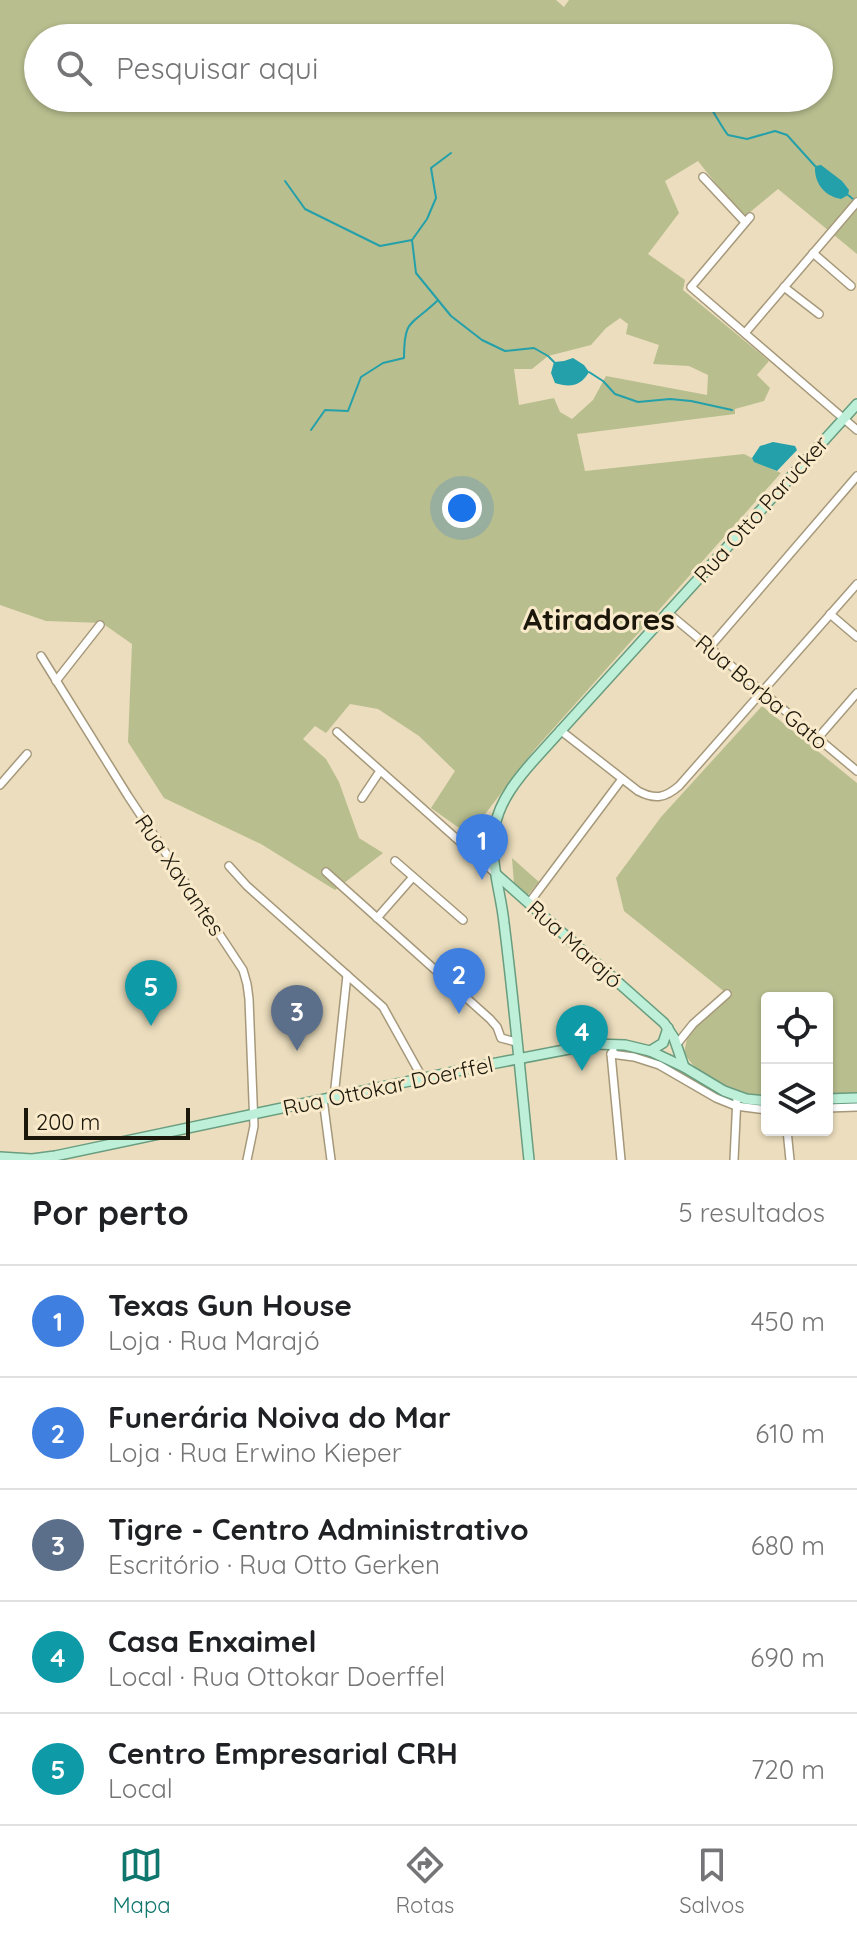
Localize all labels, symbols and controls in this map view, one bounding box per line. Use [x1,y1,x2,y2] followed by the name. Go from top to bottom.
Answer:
[24,24,833,112] search box
[52,46,96,90] icon: search
[116,49,318,87] text: Pesquisar aqui
[688,429,835,588] street label: Rua Otto Parucker
[442,488,482,528] your location
[523,600,675,638] district label: Atiradores
[690,628,834,756] street label: Rua Borba Gato
[129,809,231,941] street label: Rua Xavantes
[456,814,508,880] pin: 1
[522,894,628,994] street label: Rua Marajó
[433,948,485,1014] pin: 2
[125,960,177,1026] pin: 5
[271,985,323,1051] pin: 3
[761,992,833,1136] map controls
[761,992,833,1064] button: locate
[556,1005,608,1071] pin: 4
[280,1050,496,1122] street label: Rua Ottokar Doerffel
[761,1064,833,1136] button: layers
[24,1104,190,1140] scale bar
[36,1108,100,1136] text: 200 m
[32,1191,189,1234] text: Por perto
[678,1196,825,1229] text: 5 resultados
[108,1286,352,1324] text: Texas Gun House
[53,1305,63,1338] text: 1
[751,1305,825,1338] text: 450 m
[108,1324,320,1357] text: Loja · Rua Marajó
[108,1398,451,1436] text: Funerária Noiva do Mar
[51,1417,65,1450] text: 2
[755,1417,825,1450] text: 610 m
[108,1436,402,1469] text: Loja · Rua Erwino Kieper
[108,1510,529,1548] text: Tigre - Centro Administrativo
[51,1529,65,1562] text: 3
[751,1529,825,1562] text: 680 m
[108,1548,440,1581] text: Escritório · Rua Otto Gerken
[108,1622,317,1660] text: Casa Enxaimel
[50,1641,66,1674] text: 4
[750,1641,825,1674] text: 690 m
[108,1660,445,1693] text: Local · Rua Ottokar Doerffel
[108,1734,458,1772] text: Centro Empresarial CRH
[51,1753,65,1786] text: 5
[751,1753,825,1786] text: 720 m
[108,1772,173,1805] text: Local
[112,1843,171,1919] tab: Mapa
[395,1843,454,1919] tab: Rotas
[679,1843,745,1919] tab: Salvos

